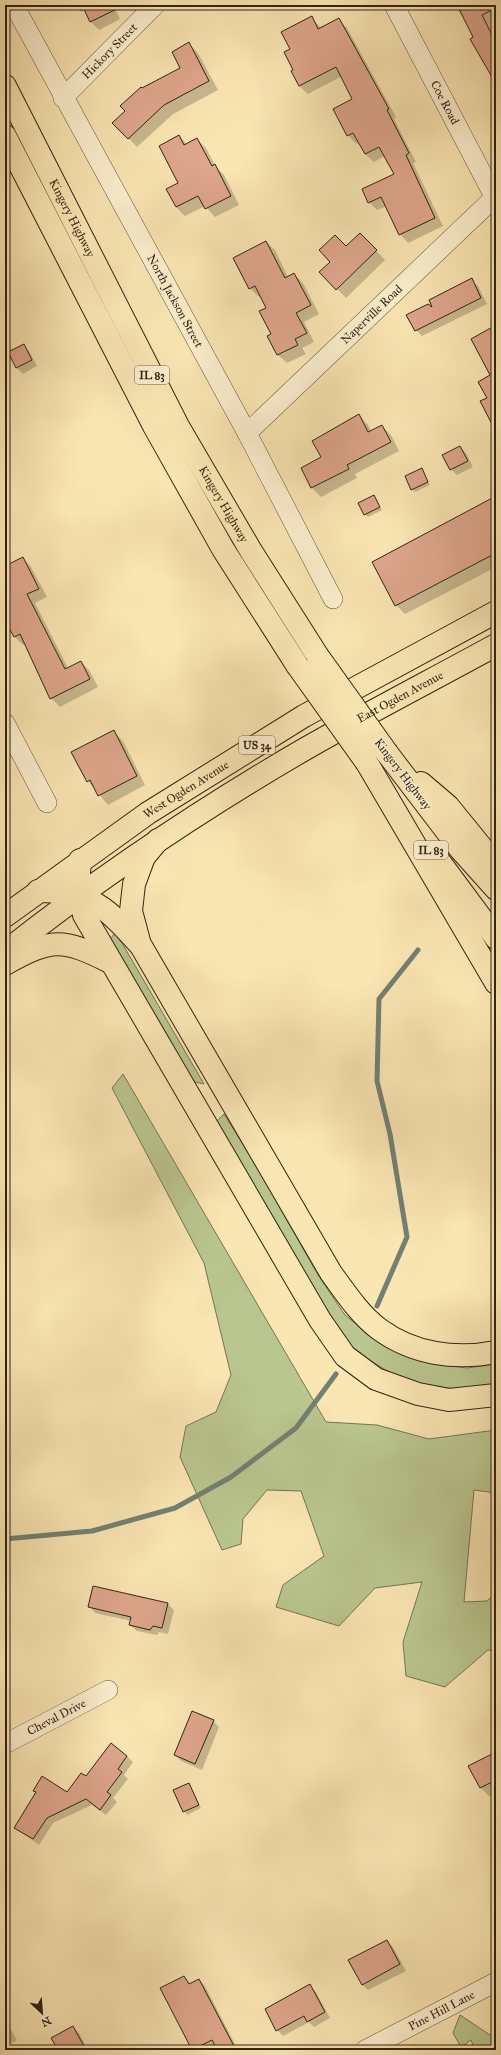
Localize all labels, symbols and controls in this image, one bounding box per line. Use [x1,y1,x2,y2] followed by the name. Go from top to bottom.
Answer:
[79,20,141,82] street label: Hickory Street
[428,78,462,127] street label: Coe Road
[46,176,98,260] street label: Kingery Highway
[144,252,206,351] street label: North Jackson Street
[338,282,405,347] street label: Naperville Road
[135,366,169,384] road number: IL 83
[196,464,252,545] street label: Kingery Highway
[355,668,446,726] street label: East Ogden Avenue
[239,736,275,754] road number: US 34
[371,736,435,813] street label: Kingery Highway
[141,758,231,821] street label: West Ogden Avenue
[414,841,448,859] road number: IL 83
[25,1696,88,1738] street label: Cheval Drive
[406,1987,477,2033] street label: Pine Hill Lane
[22,1993,62,2033] north arrow
[39,2014,53,2030] text: N

